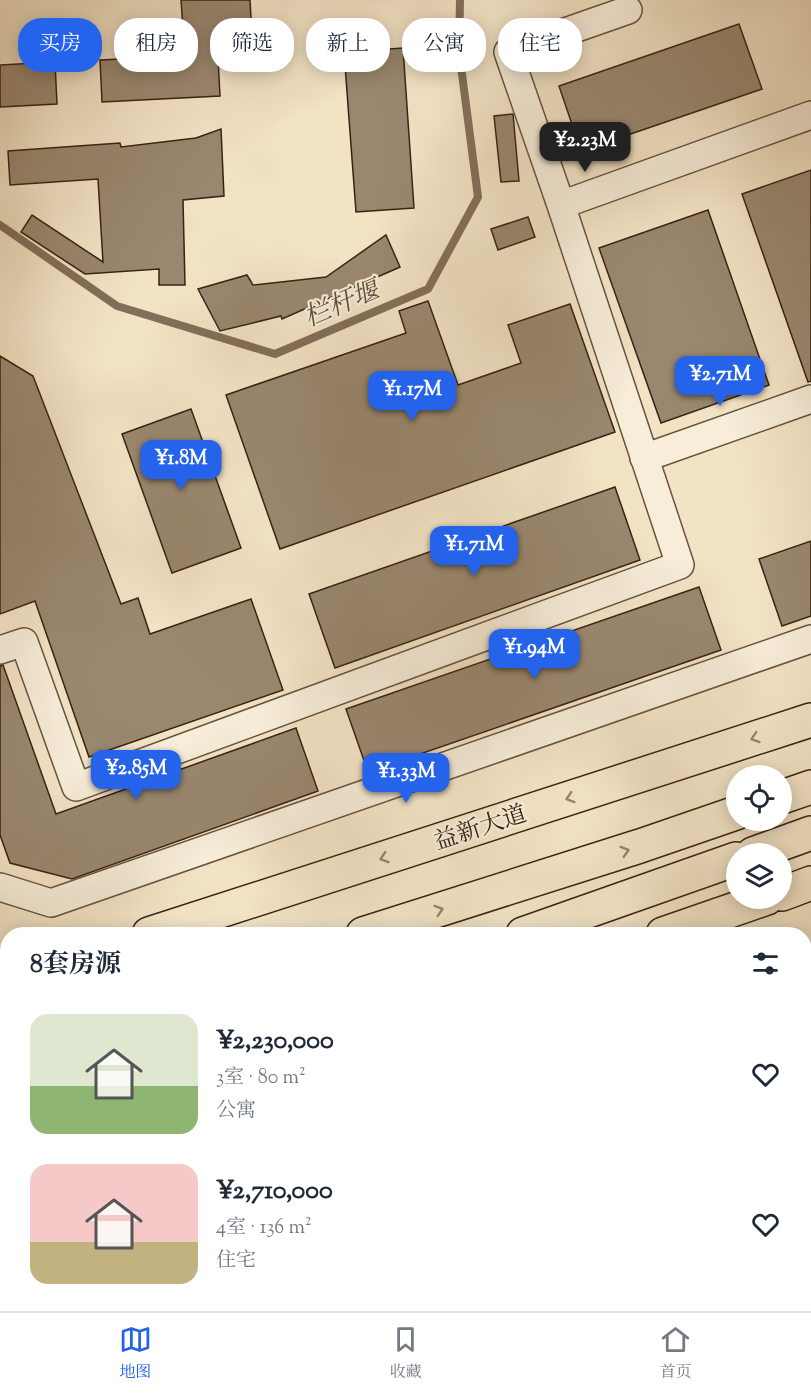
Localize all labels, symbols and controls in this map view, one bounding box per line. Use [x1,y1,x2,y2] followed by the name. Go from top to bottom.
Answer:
[18,18,102,72] chip: 买房
[114,18,198,72] chip: 租房
[210,18,294,72] chip: 筛选
[306,18,390,72] chip: 新上
[402,18,486,72] chip: 公寓
[498,18,582,72] chip: 住宅
[536,122,634,173] pin: ¥2.23M
[554,127,616,156] text: ¥2.23M
[299,271,389,338] water label: 栏杆堰
[671,356,769,407] pin: ¥2.71M
[689,361,751,390] text: ¥2.71M
[363,371,461,422] pin: ¥1.17M
[382,376,442,405] text: ¥1.17M
[139,440,223,491] pin: ¥1.8M
[155,445,207,474] text: ¥1.8M
[425,526,523,577] pin: ¥1.71M
[444,531,504,560] text: ¥1.71M
[485,629,583,680] pin: ¥1.94M
[503,634,565,663] text: ¥1.94M
[750,731,761,743] one-way arrow
[87,750,185,801] pin: ¥2.85M
[357,753,455,804] pin: ¥1.33M
[105,755,167,784] text: ¥2.85M
[376,758,436,787] text: ¥1.33M
[726,765,792,909] map controls
[726,765,792,831] button: locate
[565,791,576,803] one-way arrow
[430,798,532,860] street label: 益新大道
[726,843,792,909] button: layers
[619,846,630,858] one-way arrow
[379,851,390,863] one-way arrow
[433,905,444,917] one-way arrow
[30,947,121,984] text: 8套房源
[749,947,782,980] icon: filters
[216,1023,334,1060] text: ¥2,230,000
[78,1038,150,1110] icon: home
[749,1058,782,1091] icon: heart
[216,1064,306,1093] text: 3室 · 80 m²
[216,1097,256,1126] text: 公寓
[216,1173,333,1210] text: ¥2,710,000
[78,1188,150,1260] icon: home
[749,1208,782,1241] icon: heart
[216,1214,312,1243] text: 4室 · 136 m²
[216,1247,256,1276] text: 住宅
[119,1323,152,1385] tab: 地图
[389,1323,422,1385] tab: 收藏
[659,1323,692,1385] tab: 首页

